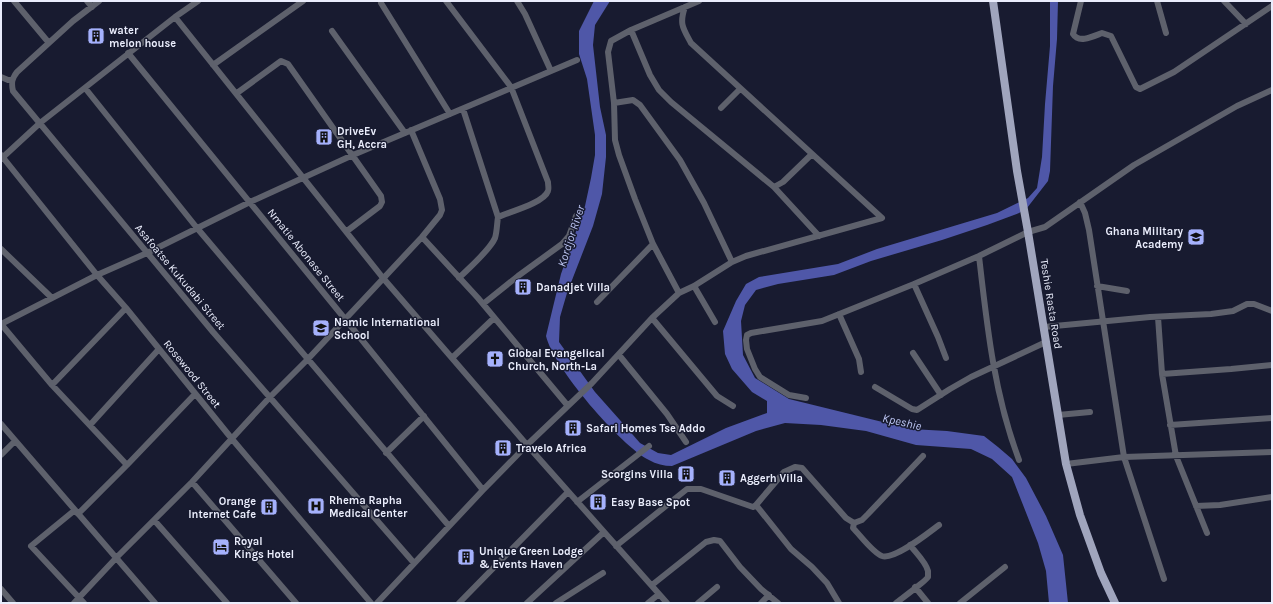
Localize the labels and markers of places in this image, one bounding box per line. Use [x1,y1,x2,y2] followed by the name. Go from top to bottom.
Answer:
[109,24,176,50] place label: water melon house
[86,26,106,46] building icon: water melon house
[337,125,387,151] place label: DriveEv GH, Accra
[314,127,334,147] building icon: DriveEv GH, Accra
[1105,225,1183,251] place label: Ghana Military Academy
[1186,227,1206,247] school or university icon: Ghana Military Academy
[513,277,533,297] building icon: Danadjet Villa
[536,281,610,294] place label: Danadjet Villa
[334,316,440,342] place label: Namic International School
[311,318,331,338] school or university icon: Namic International School
[508,347,605,373] place label: Global Evangelical Church, North-La
[485,349,505,369] church icon: Global Evangelical Church, North-La
[563,418,583,438] building icon: Safari Homes Tse Addo
[586,422,705,435] place label: Safari Homes Tse Addo
[493,438,513,458] building icon: Travelo Africa
[516,442,587,455] place label: Travelo Africa
[676,464,696,484] building icon: Scorgins Villa
[601,468,673,481] place label: Scorgins Villa
[717,468,737,488] building icon: Aggerh Villa
[740,472,803,485] place label: Aggerh Villa
[588,492,608,512] building icon: Easy Base Spot
[329,494,408,520] place label: Rhema Rapha Medical Center
[188,495,256,521] place label: Orange Internet Cafe
[306,496,326,516] hospital icon: Rhema Rapha Medical Center
[611,496,691,509] place label: Easy Base Spot
[259,497,279,517] building icon: Orange Internet Cafe
[234,535,294,561] place label: Royal Kings Hotel
[211,537,231,557] hotel icon: Royal Kings Hotel
[479,545,583,571] place label: Unique Green Lodge & Events Haven
[456,547,476,567] building icon: Unique Green Lodge & Events Haven

